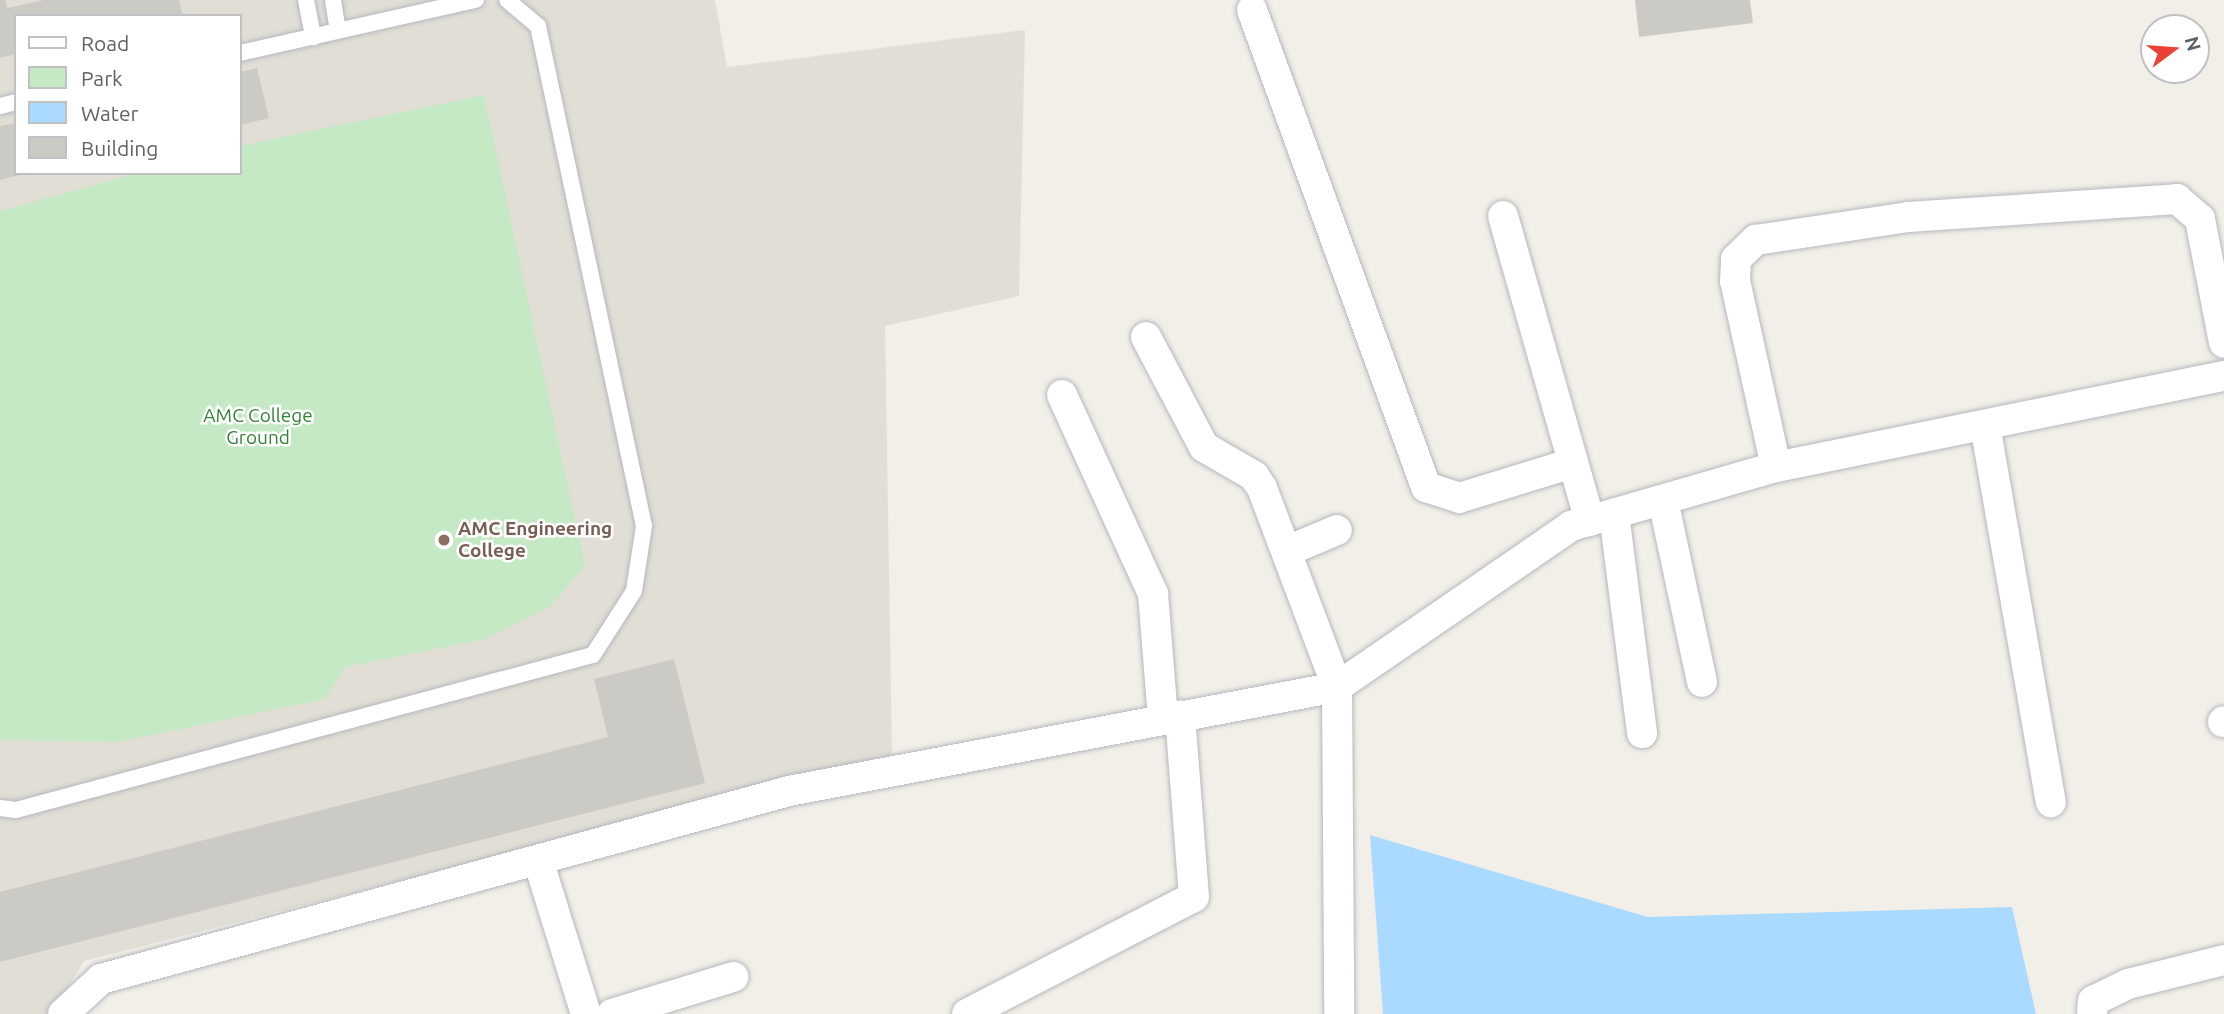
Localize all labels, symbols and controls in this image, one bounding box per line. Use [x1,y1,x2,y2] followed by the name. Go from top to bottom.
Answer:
[14,14,242,175] legend
[2140,14,2210,84] north arrow
[81,31,129,55] text: Road
[2181,34,2206,54] text: N
[81,66,123,90] text: Park
[81,101,139,125] text: Water
[81,136,158,160] text: Building
[203,405,313,449] park label: AMC College Ground
[458,518,612,562] place label: AMC Engineering College
[436,532,452,548] marker: AMC Engineering College

